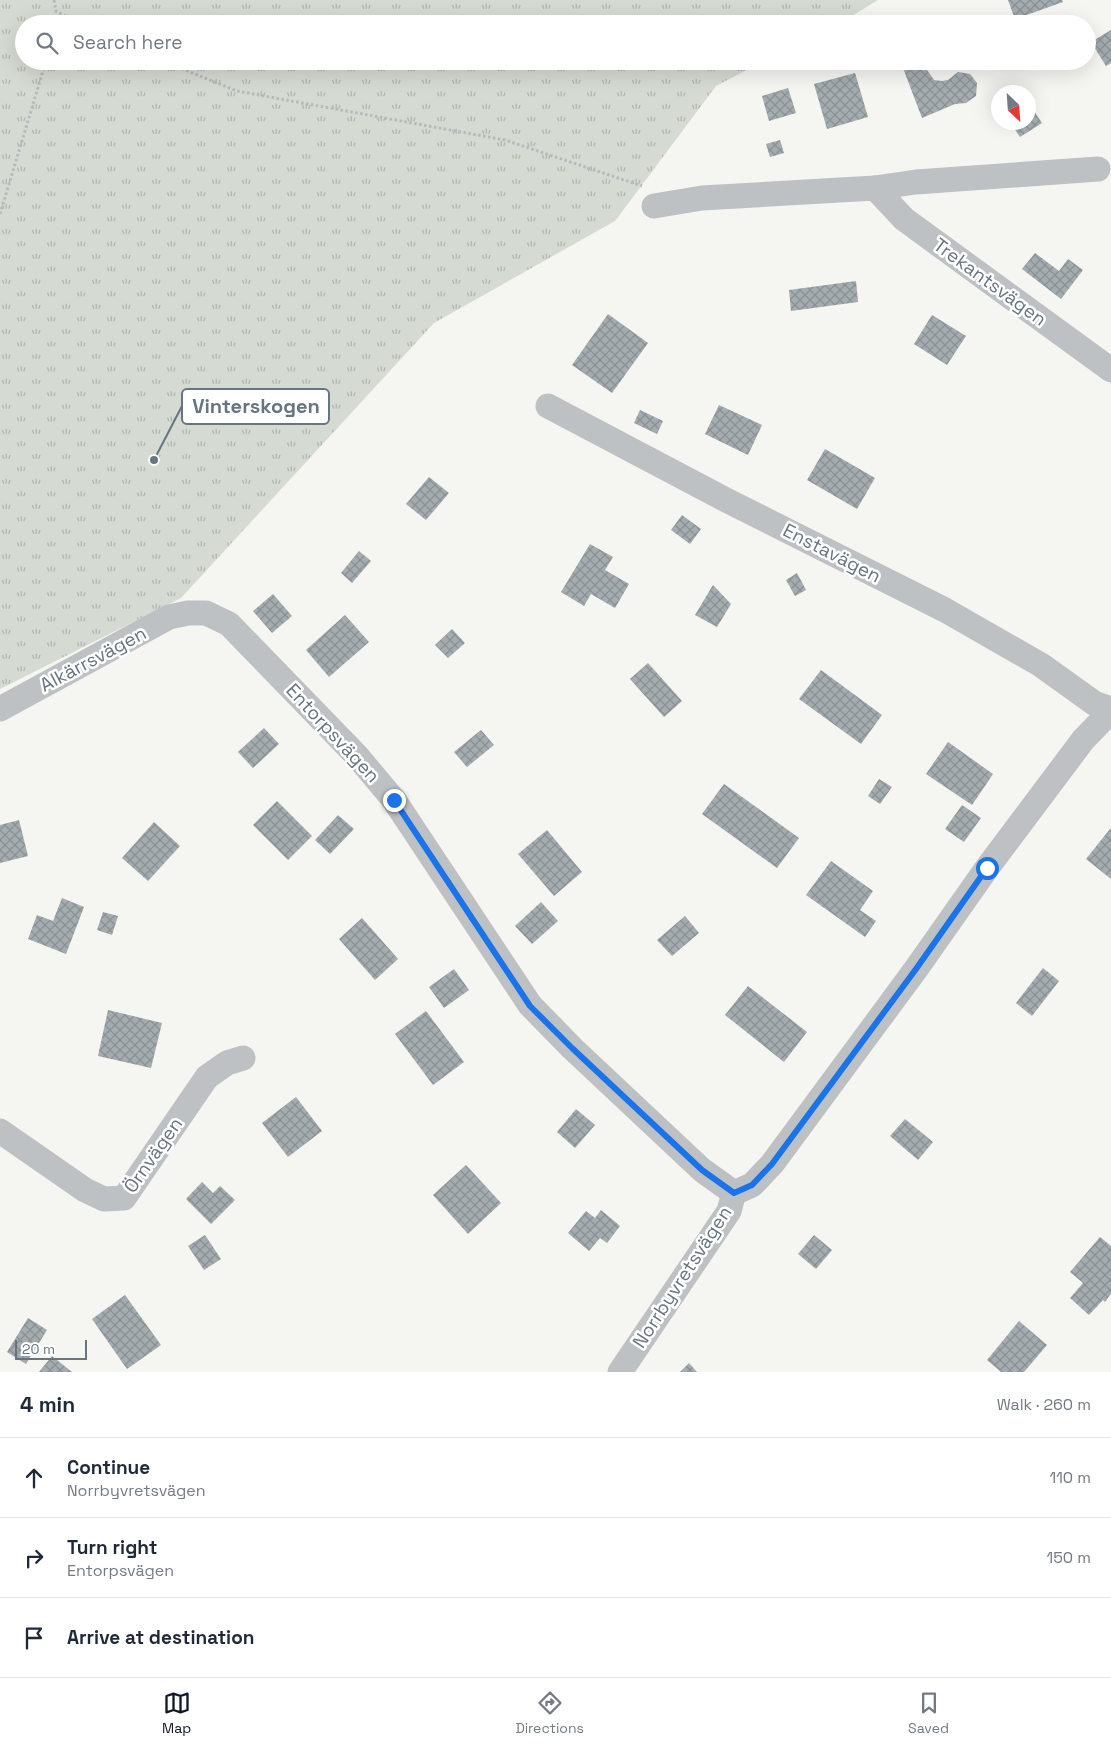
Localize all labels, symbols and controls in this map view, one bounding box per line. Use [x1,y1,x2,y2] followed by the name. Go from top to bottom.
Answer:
[15,15,1096,70] search box
[33,29,61,57] icon: search
[73,30,183,55] text: Search here
[991,85,1036,130] north arrow
[928,232,1052,332] street label: Trekantsvägen
[182,389,329,424] callout: Vinterskogen
[192,393,320,419] text: Vinterskogen
[779,518,885,588] street label: Enstavägen
[35,620,151,698] street label: Alkärrsvägen
[281,678,385,788] street label: Entorpsvägen
[383,789,406,812] route end
[976,857,999,880] route start
[118,1112,188,1198] street label: Örnvägen
[627,1201,737,1353] street label: Norrbyvretsvägen
[15,1337,88,1360] scale bar
[22,1340,55,1358] text: 20 m
[20,1391,75,1418] text: 4 min
[997,1394,1091,1415] text: Walk · 260 m
[67,1455,150,1480] text: Continue
[20,1464,48,1492] icon: ahead
[1049,1467,1091,1488] text: 110 m
[67,1480,206,1501] text: Norrbyvretsvägen
[67,1535,157,1560] text: Turn right
[20,1544,48,1572] icon: right
[1047,1547,1091,1568] text: 150 m
[67,1560,174,1581] text: Entorpsvägen
[20,1624,48,1652] icon: arrive
[67,1625,255,1650] text: Arrive at destination
[162,1689,191,1737] tab: Map
[515,1689,584,1737] tab: Directions
[908,1689,949,1737] tab: Saved

